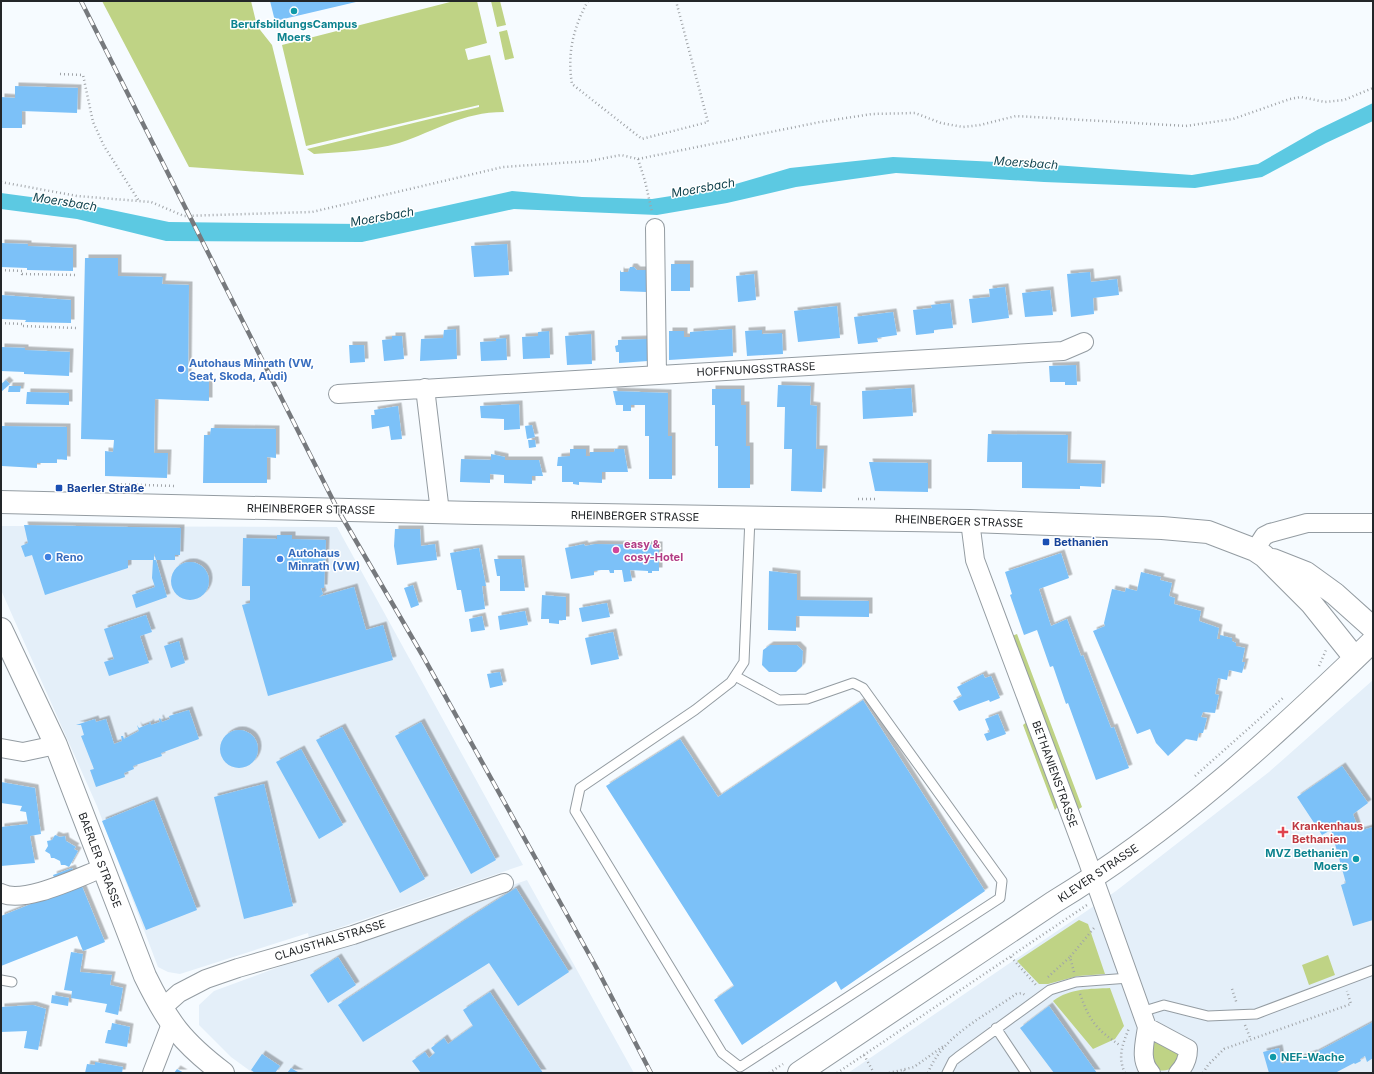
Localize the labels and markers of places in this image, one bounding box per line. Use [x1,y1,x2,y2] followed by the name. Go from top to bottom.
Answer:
[289,6,299,16] marker: BerufsbildungsCampus Moers
[231,17,357,44] place label: BerufsbildungsCampus Moers
[189,356,314,383] place label: Autohaus Minrath (VW, Seat, Skoda, Audi)
[176,364,186,374] marker: Autohaus Minrath (VW, Seat, Skoda, Audi)
[67,481,145,495] place label: Baerler Straße
[54,483,64,493] marker: Baerler Straße
[1054,535,1109,549] place label: Bethanien
[624,537,683,564] place label: easy & cosy-Hotel
[1041,537,1051,547] marker: Bethanien
[611,545,621,555] marker: easy & cosy-Hotel
[288,546,360,573] place label: Autohaus Minrath (VW)
[56,550,83,564] place label: Reno
[43,552,53,562] marker: Reno
[275,554,285,564] marker: Autohaus Minrath (VW)
[1292,819,1363,846] place label: Krankenhaus Bethanien
[1277,826,1289,838] marker: Krankenhaus Bethanien
[1265,846,1348,873] place label: MVZ Bethanien Moers
[1351,854,1361,864] marker: MVZ Bethanien Moers
[1281,1050,1345,1064] place label: NEF-Wache
[1268,1052,1278,1062] marker: NEF-Wache

